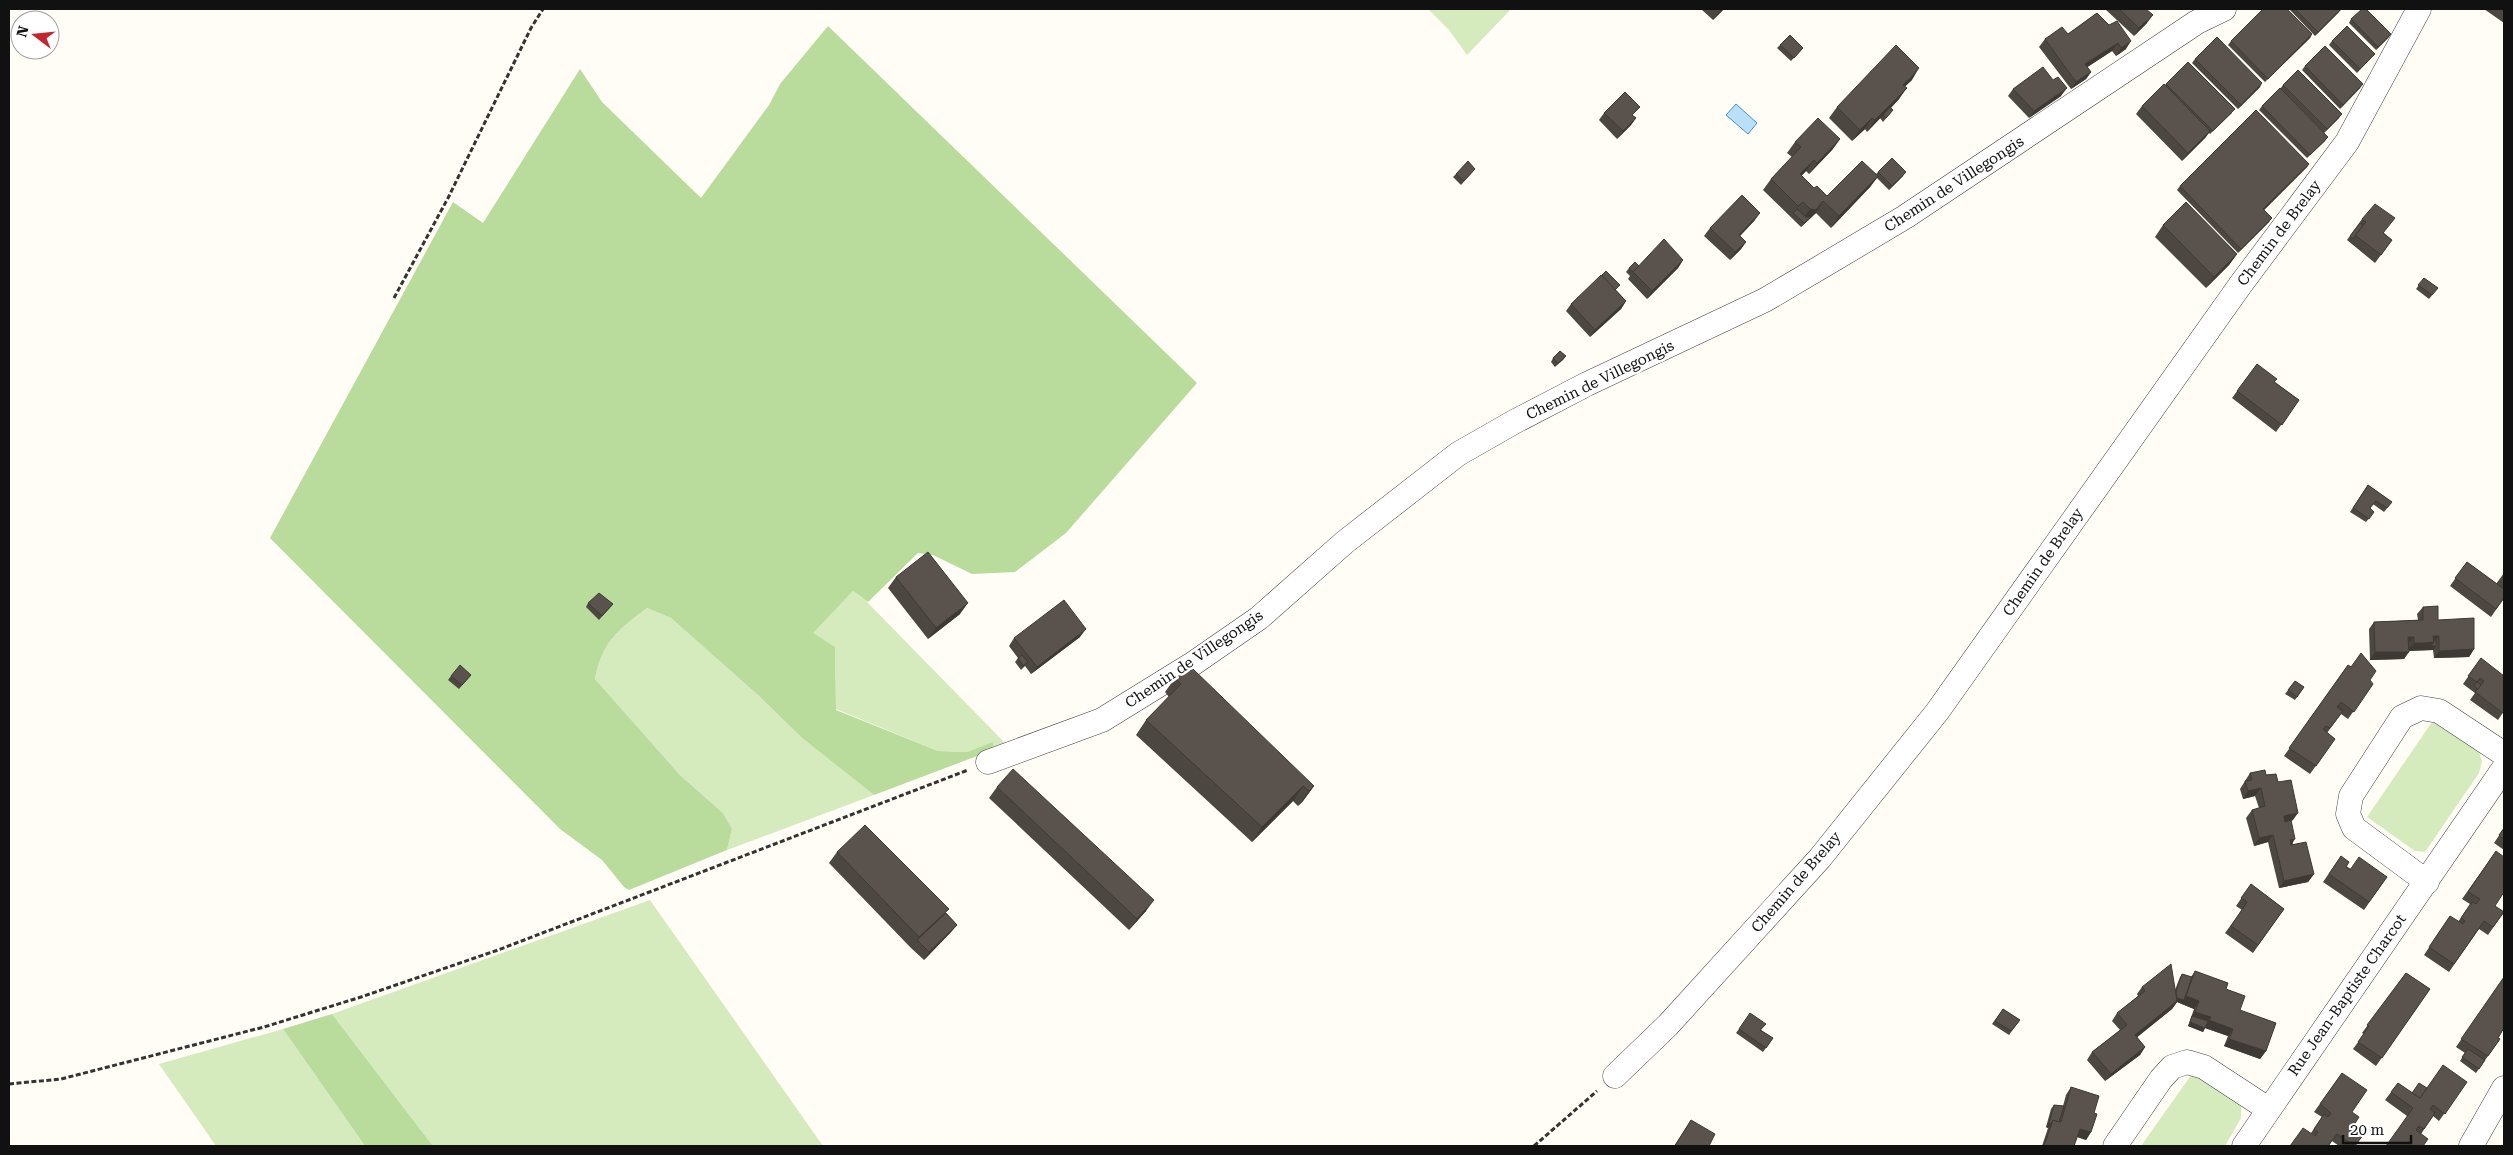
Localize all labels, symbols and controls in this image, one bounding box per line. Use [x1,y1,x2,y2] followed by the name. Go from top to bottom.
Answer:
[10,10,60,60] north arrow
[13,24,32,39] text: N
[1881,132,2027,236] street label: Chemin de Villegongis
[2233,177,2325,289] street label: Chemin de Brelay
[1523,336,1677,424] street label: Chemin de Villegongis
[1999,504,2087,619] street label: Chemin de Brelay
[1122,606,1266,712] street label: Chemin de Villegongis
[1747,828,1845,936] street label: Chemin de Brelay
[2284,910,2410,1079] street label: Rue Jean-Baptiste Charcot
[2343,1112,2410,1144] scale bar
[2350,1121,2385,1139] text: 20 m

